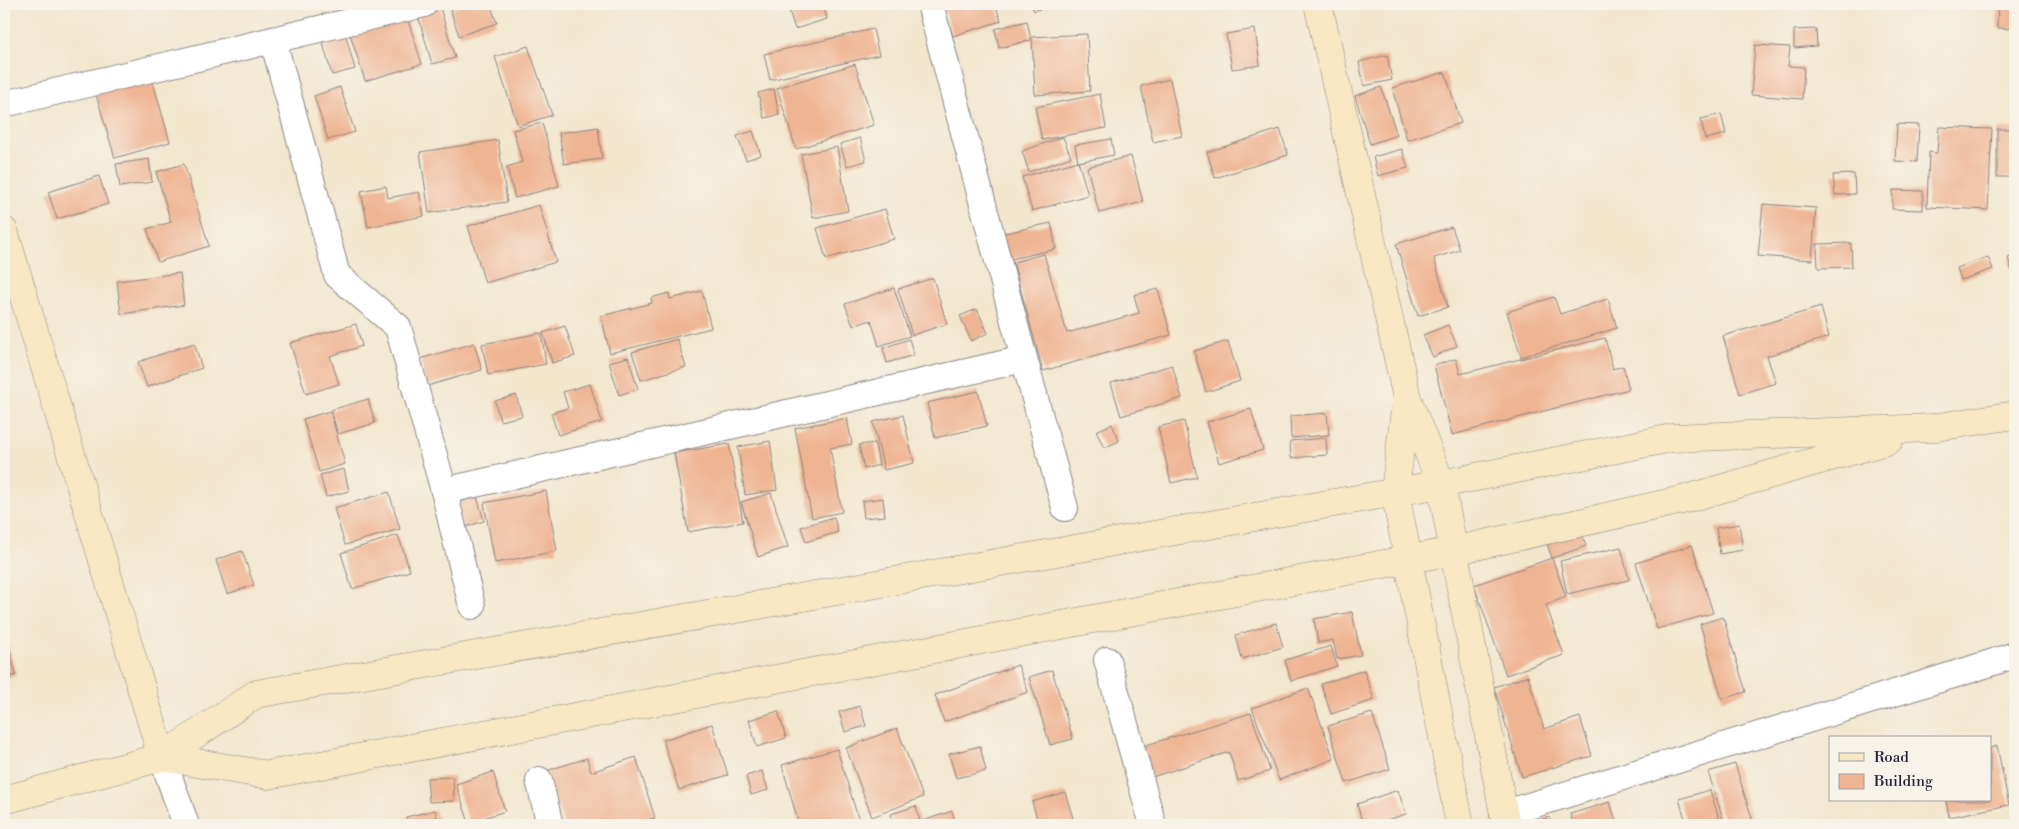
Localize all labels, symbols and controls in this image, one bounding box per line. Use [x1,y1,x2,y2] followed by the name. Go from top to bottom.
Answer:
[1829,736,1992,802] legend
[1874,748,1909,767] text: Road
[1873,772,1933,791] text: Building

